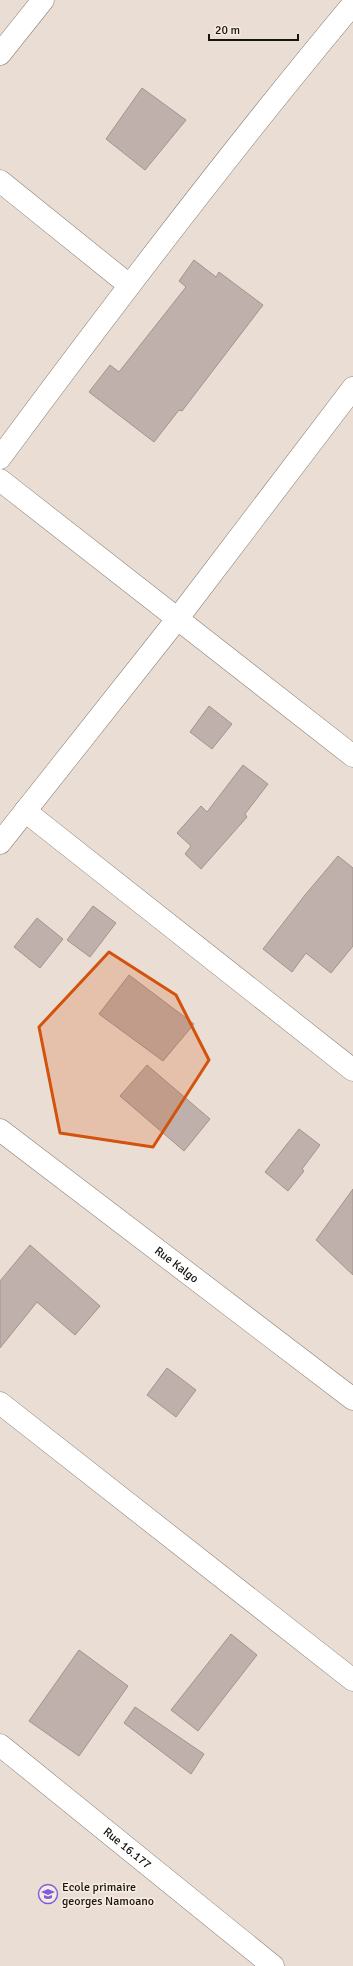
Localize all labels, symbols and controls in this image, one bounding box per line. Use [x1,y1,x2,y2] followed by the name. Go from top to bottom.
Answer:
[209,16,298,42] scale bar
[215,23,240,38] text: 20 m
[152,1243,202,1286] street label: Rue Kalgo
[100,1824,155,1872] street label: Rue 16.177
[62,1880,154,1909] place label: Ecole primaire georges Namoano
[37,1883,59,1905] school or university icon: Ecole primaire georges Namoano

